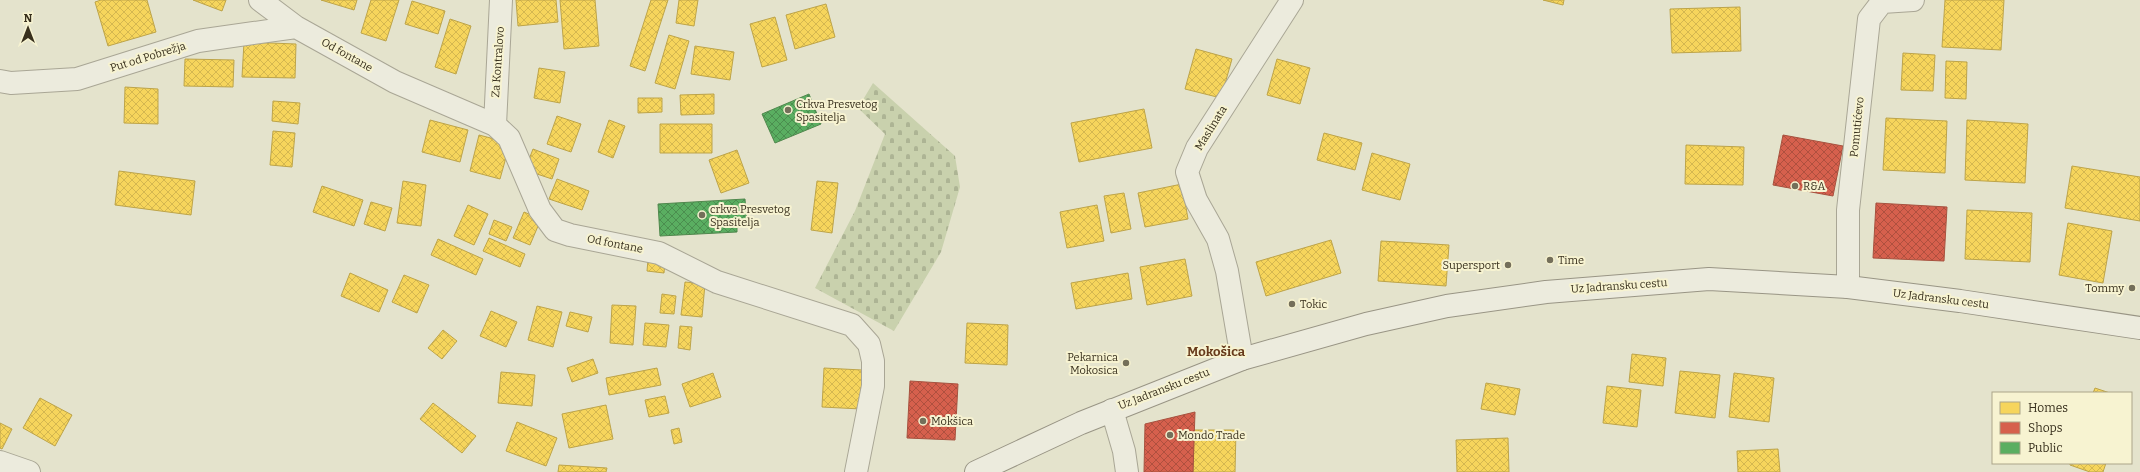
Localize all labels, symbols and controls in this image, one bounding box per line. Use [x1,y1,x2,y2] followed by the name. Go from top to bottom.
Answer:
[8,8,48,48] north arrow
[24,12,33,25] text: N
[489,26,507,98] street label: Za Kontralovo
[319,36,375,74] street label: Od fontane
[109,39,187,75] street label: Put od Pobrežja
[1847,96,1867,158] street label: Pomutićevo
[796,98,877,124] place label: Crkva Presvetog Spasitelja
[1192,103,1230,153] street label: Maslinata
[783,105,793,115] marker: Crkva Presvetog Spasitelja
[1803,180,1826,193] place label: R&A
[1790,181,1800,191] marker: R&A
[710,203,790,229] place label: crkva Presvetog Spasitelja
[697,210,707,220] marker: crkva Presvetog Spasitelja
[586,232,644,256] street label: Od fontane
[1558,254,1584,267] place label: Time
[1545,255,1555,265] marker: Time
[1442,259,1500,272] place label: Supersport
[1503,260,1513,270] marker: Supersport
[1570,276,1668,296] street label: Uz Jadransku cestu
[2085,282,2124,295] place label: Tommy
[2127,283,2137,293] marker: Tommy
[1892,287,1990,311] street label: Uz Jadransku cestu
[1300,298,1328,311] place label: Tokic
[1287,299,1297,309] marker: Tokic
[1187,344,1246,359] district label: Mokošica
[1067,351,1118,377] place label: Pekarnica Mokosica
[1121,358,1131,368] marker: Pekarnica Mokosica
[1116,366,1212,412] street label: Uz Jadransku cestu
[1992,392,2132,464] legend
[2028,401,2068,415] text: Homes
[931,415,973,428] place label: Mokšica
[918,416,928,426] marker: Mokšica
[2028,421,2063,435] text: Shops
[1178,429,1245,442] place label: Mondo Trade
[1165,430,1175,440] marker: Mondo Trade
[2028,441,2063,455] text: Public

